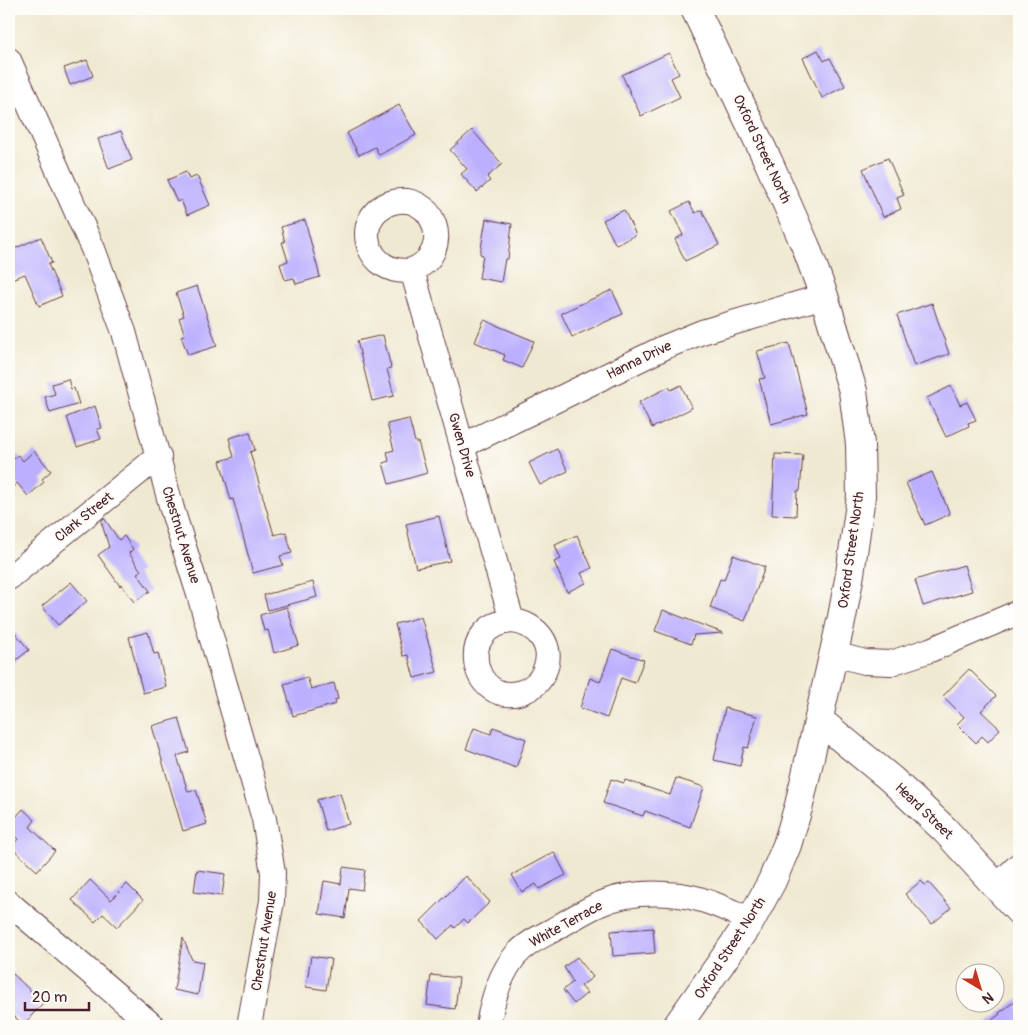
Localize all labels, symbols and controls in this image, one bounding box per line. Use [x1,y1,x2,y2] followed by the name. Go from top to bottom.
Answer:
[729,92,795,206] street label: Oxford Street North
[604,337,674,383] street label: Hanna Drive
[445,411,479,479] street label: Gwen Drive
[158,484,204,586] street label: Chestnut Avenue
[51,488,117,546] street label: Clark Street
[834,490,868,610] street label: Oxford Street North
[891,779,957,843] street label: Heard Street
[248,890,280,992] street label: Chestnut Avenue
[691,894,769,1002] street label: Oxford Street North
[526,897,606,951] street label: White Terrace
[956,962,1006,1012] north arrow
[25,980,89,1012] scale bar
[32,988,67,1007] text: 20 m
[979,988,997,1007] text: N

